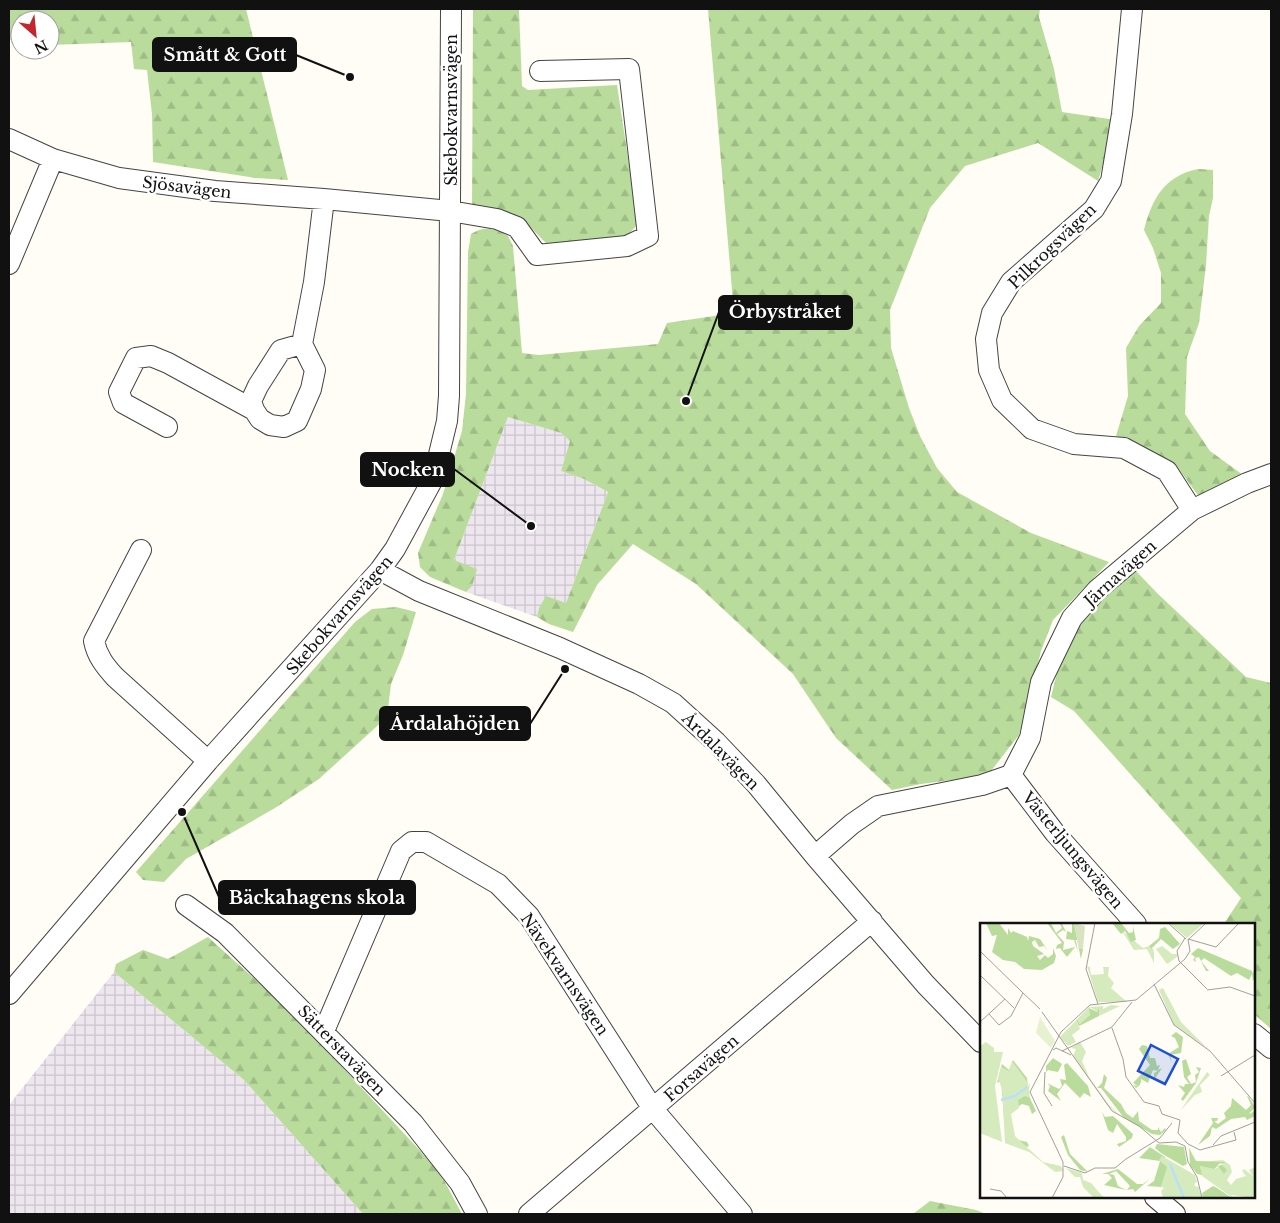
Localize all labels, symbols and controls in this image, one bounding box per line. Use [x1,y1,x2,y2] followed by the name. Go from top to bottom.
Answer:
[10,10,60,60] north arrow
[441,34,461,186] street label: Skebokvarnsvägen
[31,36,51,58] text: N
[153,38,296,71] callout: Smått & Gott
[164,44,287,66] text: Smått & Gott
[141,172,233,202] street label: Sjösavägen
[1004,199,1100,293] street label: Pilkrogsvägen
[719,296,852,329] callout: Örbystråket
[729,300,841,323] text: Örbystråket
[361,453,454,486] callout: Nocken
[371,459,445,481] text: Nocken
[1078,535,1160,612] street label: Järnavägen
[282,551,396,679] street label: Skebokvarnsvägen
[380,707,530,740] callout: Årdalahöjden
[677,707,764,794] street label: Årdalavägen
[389,712,520,735] text: Årdalahöjden
[1018,787,1128,913] street label: Västerljungsvägen
[219,881,415,914] callout: Bäckahagens skola
[229,887,406,909] text: Bäckahagens skola
[517,909,613,1039] street label: Nävekvarnsvägen
[980,923,1255,1198] inset map
[294,1001,390,1099] street label: Sätterstavägen
[660,1030,742,1106] street label: Forsavägen

